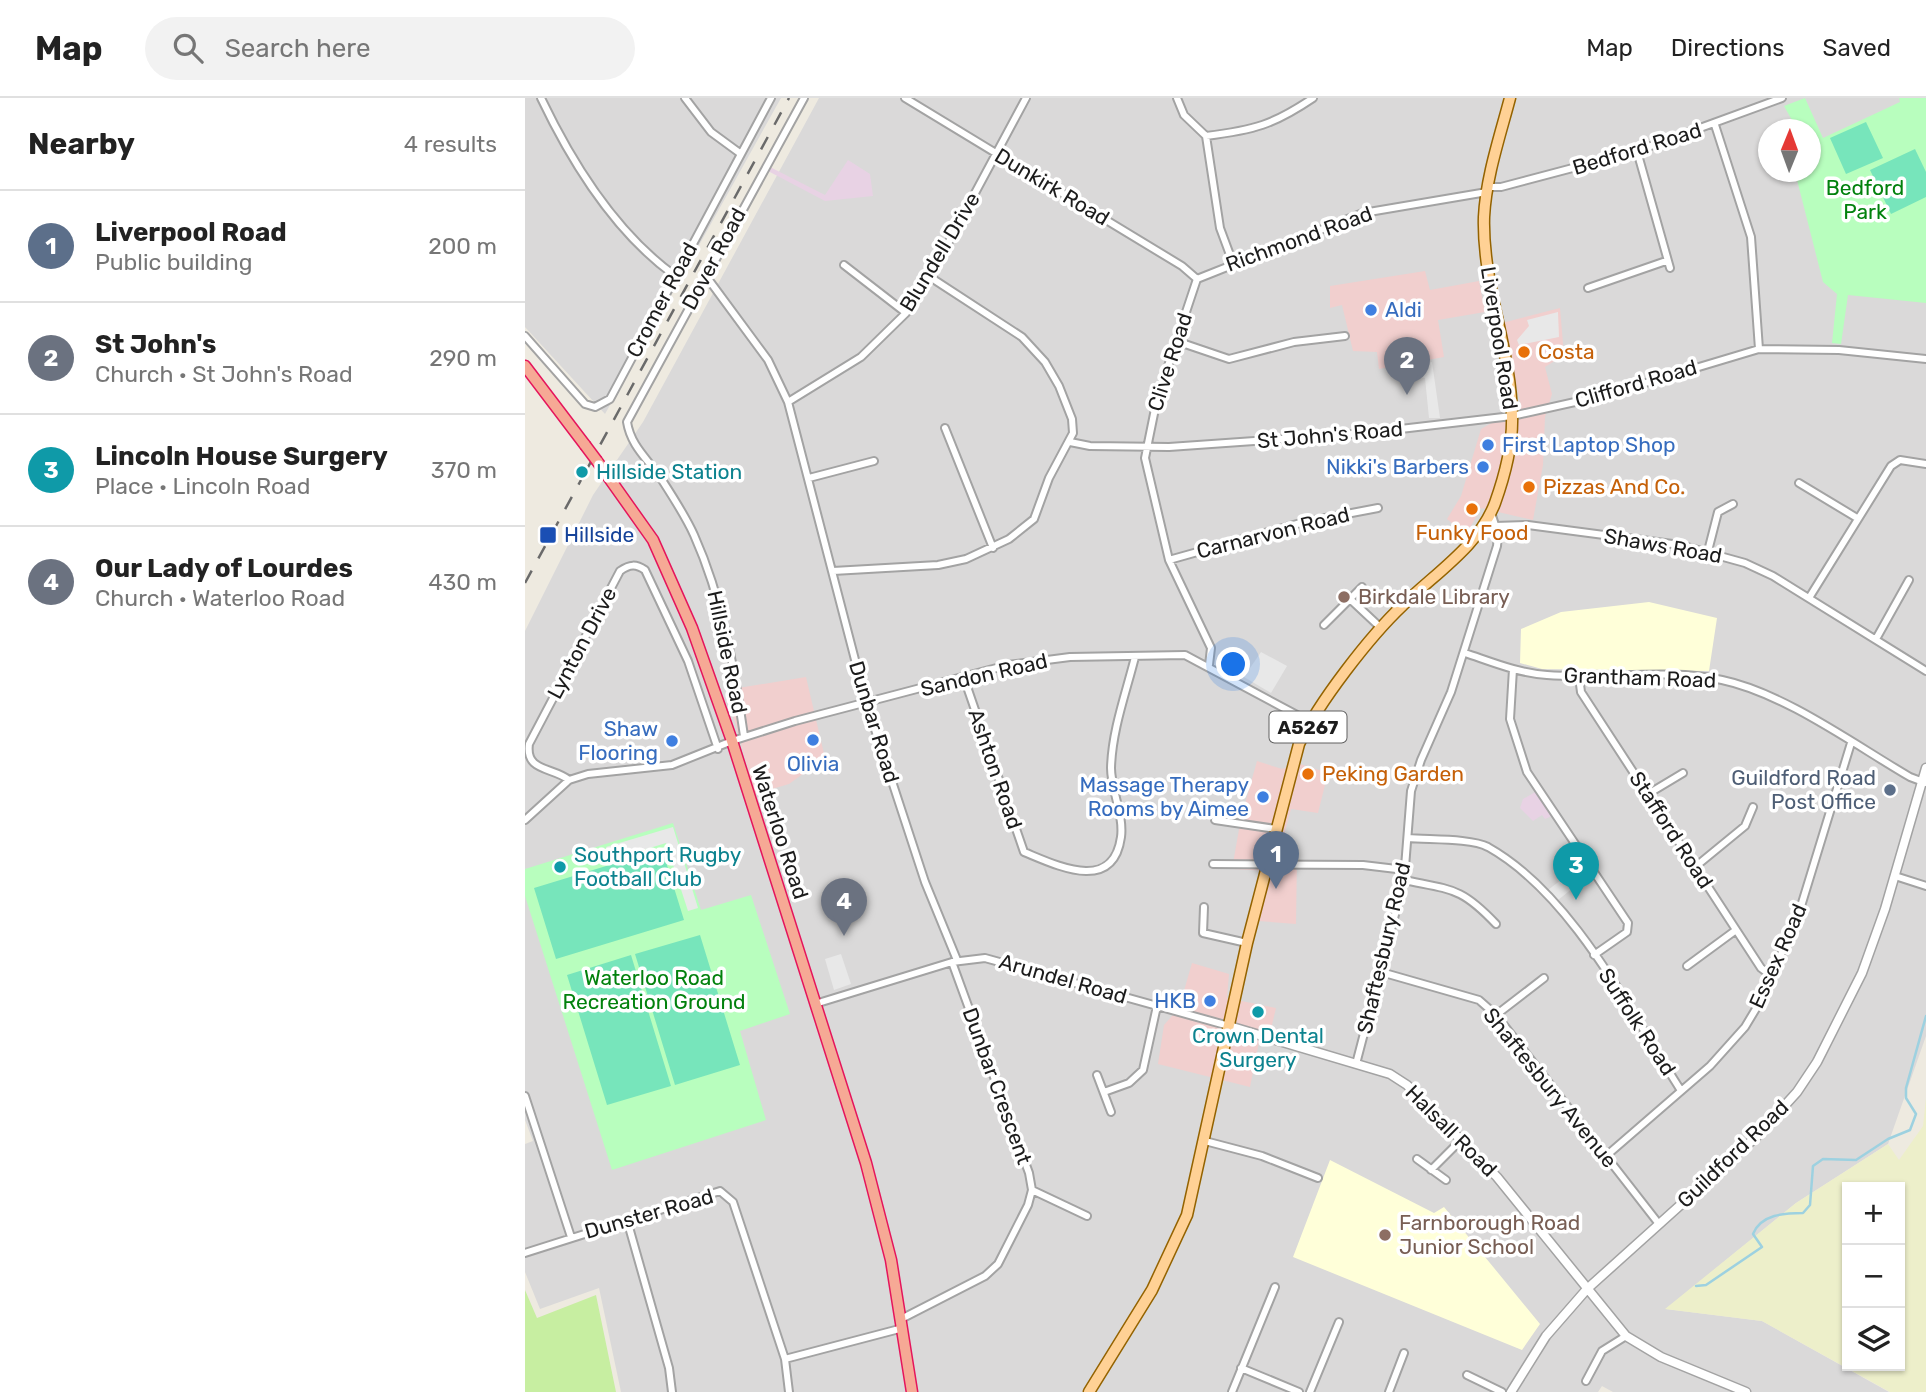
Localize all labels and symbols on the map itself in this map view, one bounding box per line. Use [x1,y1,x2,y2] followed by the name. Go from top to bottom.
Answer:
[1569,117,1704,180] street label: Bedford Road
[1758,119,1821,182] north arrow
[990,143,1114,231] street label: Dunkirk Road
[1826,175,1904,224] park label: Bedford Park
[894,188,985,316] street label: Blundell Drive
[1222,200,1375,277] street label: Richmond Road
[676,204,751,314] street label: Dover Road
[621,238,702,362] street label: Cromer Road
[1476,265,1523,411] street label: Liverpool Road
[1385,297,1422,322] place label: Aldi
[1363,302,1379,318] marker: Aldi
[1142,309,1197,414] street label: Clive Road
[1384,337,1430,395] pin: 2
[1538,339,1595,364] place label: Costa
[1516,344,1532,360] marker: Costa
[1572,354,1700,413] street label: Clifford Road
[1256,416,1404,453] street label: St John's Road
[1502,432,1676,457] place label: First Laptop Shop
[1480,437,1496,453] marker: First Laptop Shop
[1326,454,1469,479] place label: Nikki's Barbers
[596,459,742,484] place label: Hillside Station
[1475,459,1491,475] marker: Nikki's Barbers
[574,464,590,480] marker: Hillside Station
[1543,474,1685,499] place label: Pizzas And Co.
[1521,479,1537,495] marker: Pizzas And Co.
[1194,501,1352,564] street label: Carnarvon Road
[1464,501,1480,517] marker: Funky Food
[1415,520,1529,545] place label: Funky Food
[564,522,634,547] place label: Hillside
[1602,523,1724,568] street label: Shaws Road
[538,525,558,545] marker: Hillside
[542,583,621,703] street label: Lynton Drive
[1358,584,1510,609] place label: Birkdale Library
[702,588,753,716] street label: Hillside Road
[1336,589,1352,605] marker: Birkdale Library
[1216,647,1250,681] your location
[918,648,1050,701] street label: Sandon Road
[844,658,905,786] street label: Dunbar Road
[1563,662,1717,693] street label: Grantham Road
[963,706,1028,832] street label: Ashton Road
[1269,712,1347,742] road number: A5267
[578,716,658,765] place label: Shaw Flooring
[805,732,821,748] marker: Olivia
[664,733,680,749] marker: Shaw Flooring
[787,751,839,776] place label: Olivia
[747,761,814,902] street label: Waterloo Road
[1322,761,1464,786] place label: Peking Garden
[1731,765,1876,814] place label: Guildford Road Post Office
[1300,766,1316,782] marker: Peking Garden
[1624,767,1718,893] street label: Stafford Road
[1079,772,1249,821] place label: Massage Therapy Rooms by Aimee
[1882,782,1898,798] marker: Guildford Road Post Office
[1255,789,1271,805] marker: Massage Therapy Rooms by Aimee
[1253,831,1299,889] pin: 1
[574,842,742,891] place label: Southport Rugby Football Club
[1553,842,1599,900] pin: 3
[552,859,568,875] marker: Southport Rugby Football Club
[1352,860,1415,1036] street label: Shaftesbury Road
[821,878,867,936] pin: 4
[1743,900,1812,1012] street label: Essex Road
[996,948,1130,1009] street label: Arundel Road
[1594,963,1681,1080] street label: Suffolk Road
[562,965,746,1014] park label: Waterloo Road Recreation Ground
[1154,988,1196,1013] place label: HKB
[1202,993,1218,1009] marker: HKB
[1478,1003,1623,1173] street label: Shaftesbury Avenue
[958,1004,1037,1168] street label: Dunbar Crescent
[1250,1004,1266,1020] marker: Crown Dental Surgery
[1192,1023,1324,1072] place label: Crown Dental Surgery
[1400,1080,1502,1182] street label: Halsall Road
[1672,1094,1793,1213] street label: Guildford Road
[582,1183,716,1244] street label: Dunster Road
[1399,1210,1580,1259] place label: Farnborough Road Junior School
[1377,1227,1393,1243] marker: Farnborough Road Junior School

